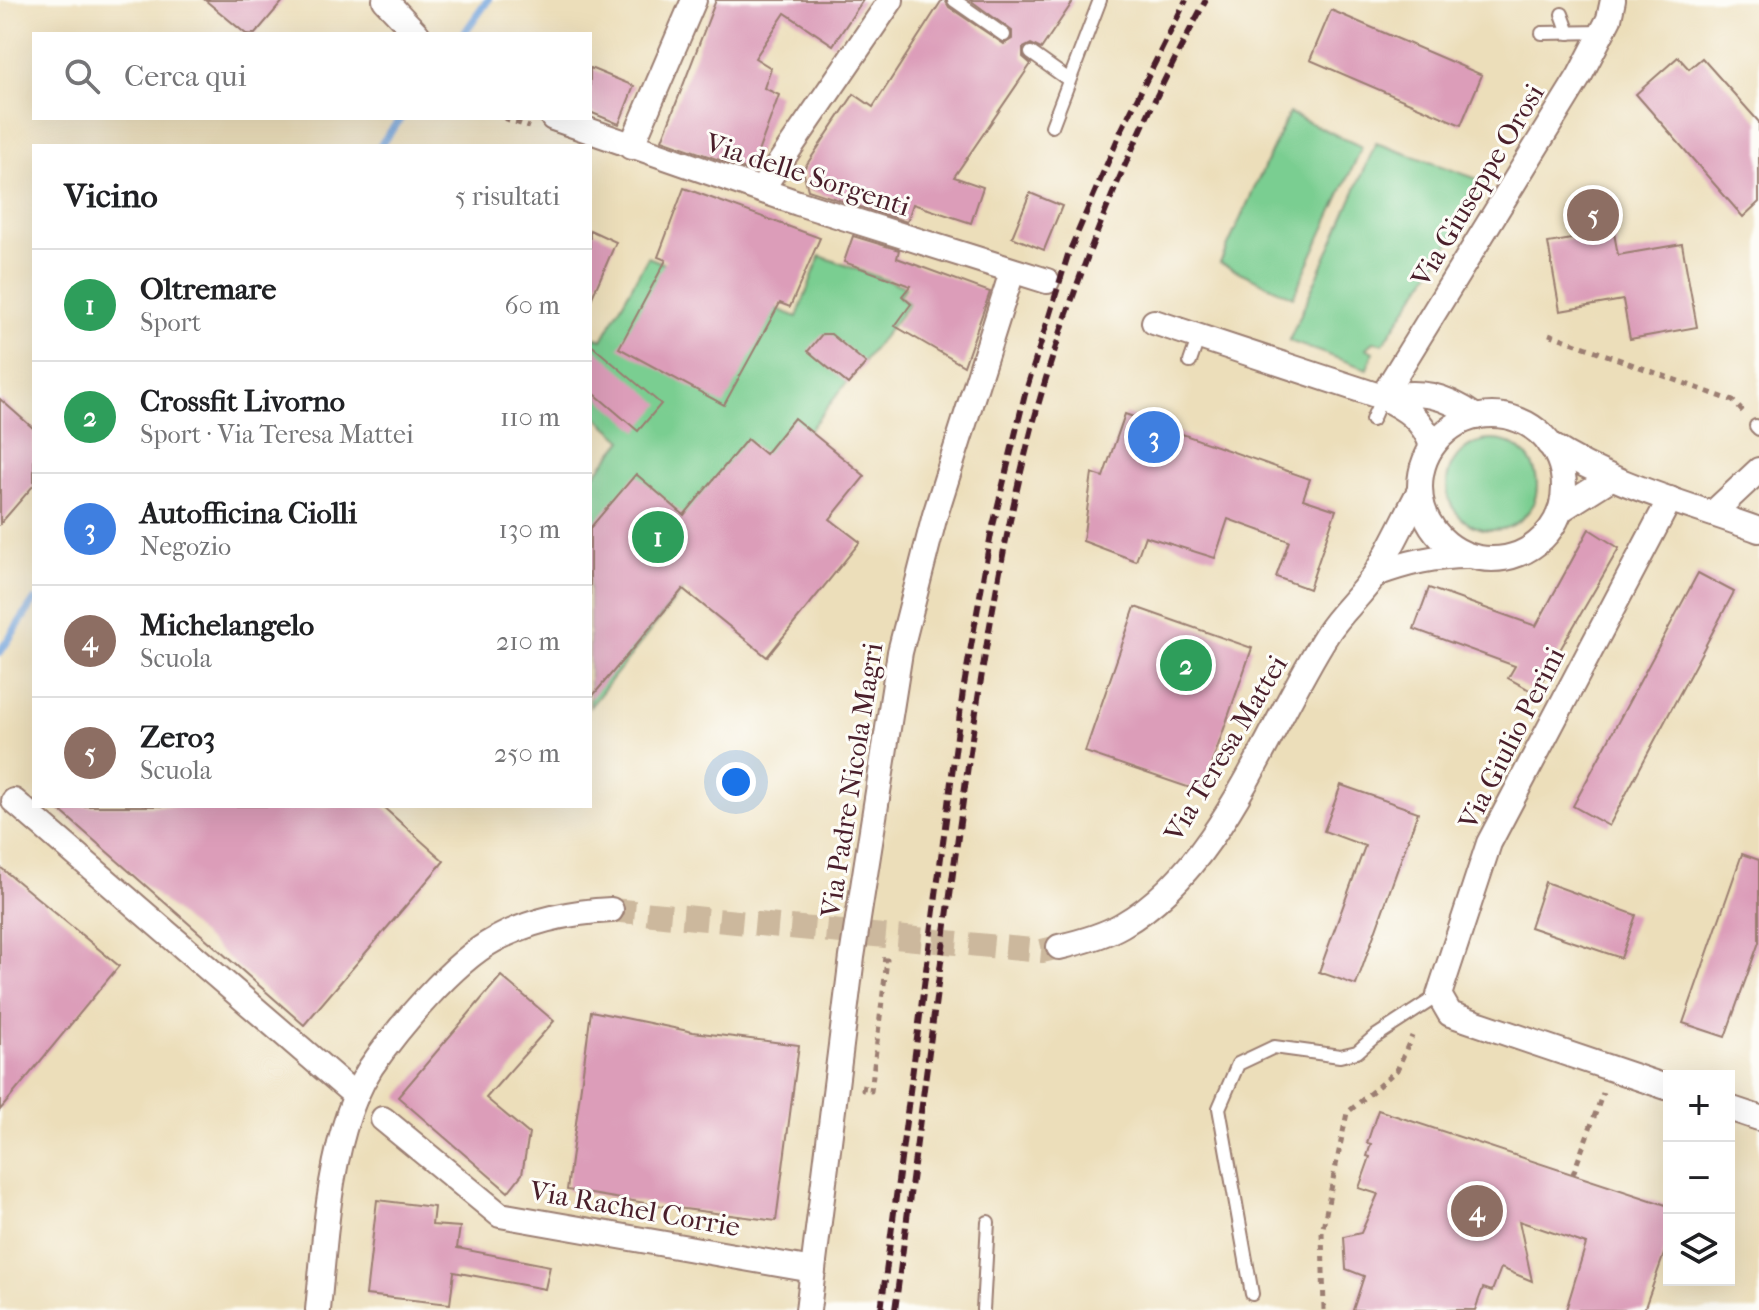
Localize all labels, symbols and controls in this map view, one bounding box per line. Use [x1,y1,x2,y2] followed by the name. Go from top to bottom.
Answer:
[32,32,592,120] search box
[60,54,104,98] icon: search
[124,59,247,94] text: Cerca qui
[1403,78,1551,293] street label: Via Giuseppe Orosi
[701,126,914,223] street label: Via delle Sorgenti
[64,176,158,216] text: Vicino
[455,181,560,212] text: 5 risultati
[1567,185,1619,245] pin: 5
[140,272,276,307] text: Oltremare
[85,290,95,321] text: 1
[504,290,560,321] text: 60 m
[140,307,201,338] text: Sport
[140,384,345,419] text: Crossfit Livorno
[83,402,97,433] text: 2
[500,402,560,433] text: 110 m
[1128,407,1180,467] pin: 3
[140,419,414,450] text: Sport · Via Teresa Mattei
[140,496,357,531] text: Autofficina Ciolli
[632,507,684,567] pin: 1
[85,514,95,545] text: 3
[499,514,560,545] text: 130 m
[140,531,231,562] text: Negozio
[140,608,314,643] text: Michelangelo
[82,626,98,657] text: 4
[496,626,560,657] text: 210 m
[1160,635,1212,695] pin: 2
[813,640,890,921] street label: Via Padre Nicola Magri
[1451,642,1572,836] street label: Via Giulio Perini
[140,643,212,674] text: Scuola
[1156,649,1294,848] street label: Via Teresa Mattei
[140,720,215,755] text: Zero3
[84,738,96,769] text: 5
[494,738,560,769] text: 250 m
[140,755,212,786] text: Scuola
[716,762,756,802] your location
[1663,1070,1735,1286] map controls
[1663,1070,1735,1142] button: +
[1663,1142,1735,1214] button: −
[526,1174,743,1243] street label: Via Rachel Corrie
[1451,1181,1503,1241] pin: 4
[1663,1214,1735,1286] button: layers

